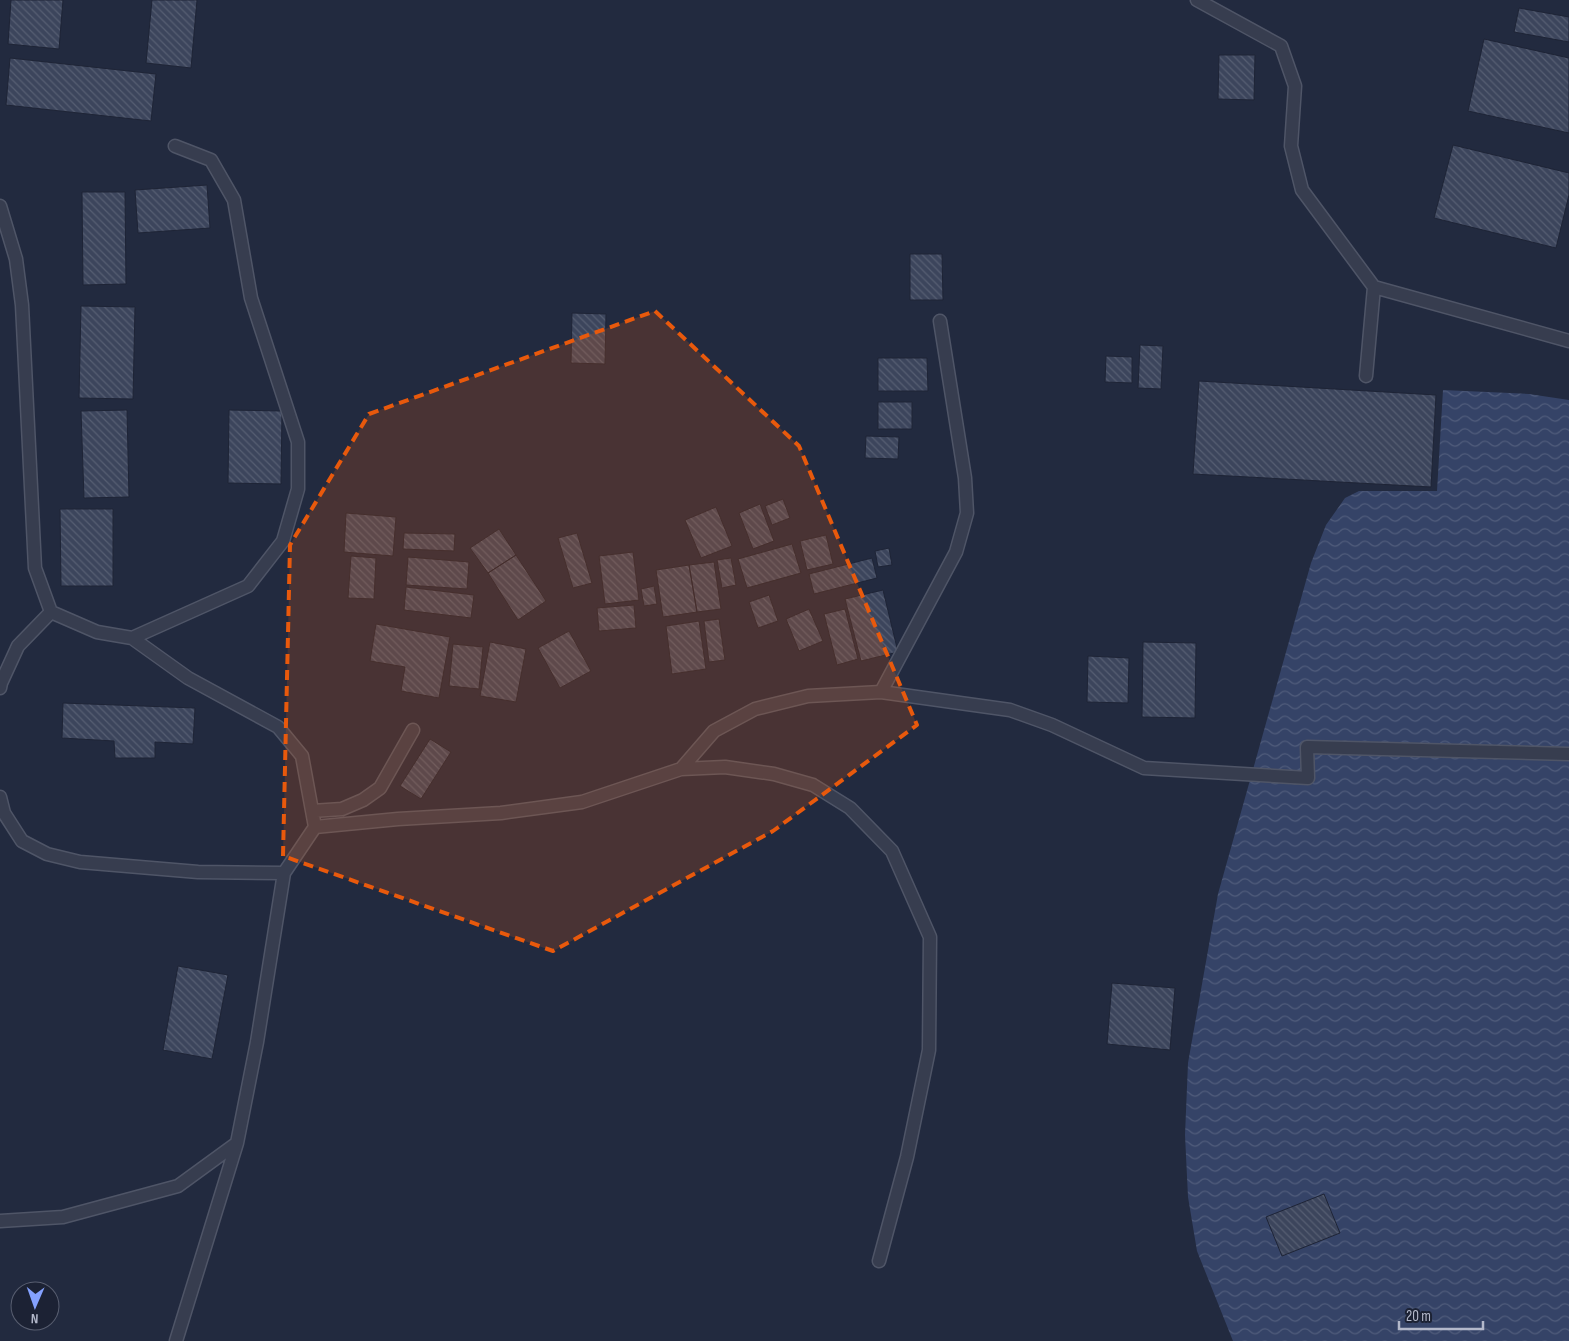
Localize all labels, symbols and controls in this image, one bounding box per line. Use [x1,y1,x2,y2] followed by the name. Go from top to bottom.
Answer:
[10,1281,60,1331] north arrow
[1399,1298,1483,1330] scale bar
[1406,1307,1431,1326] text: 20 m
[31,1310,39,1327] text: N

